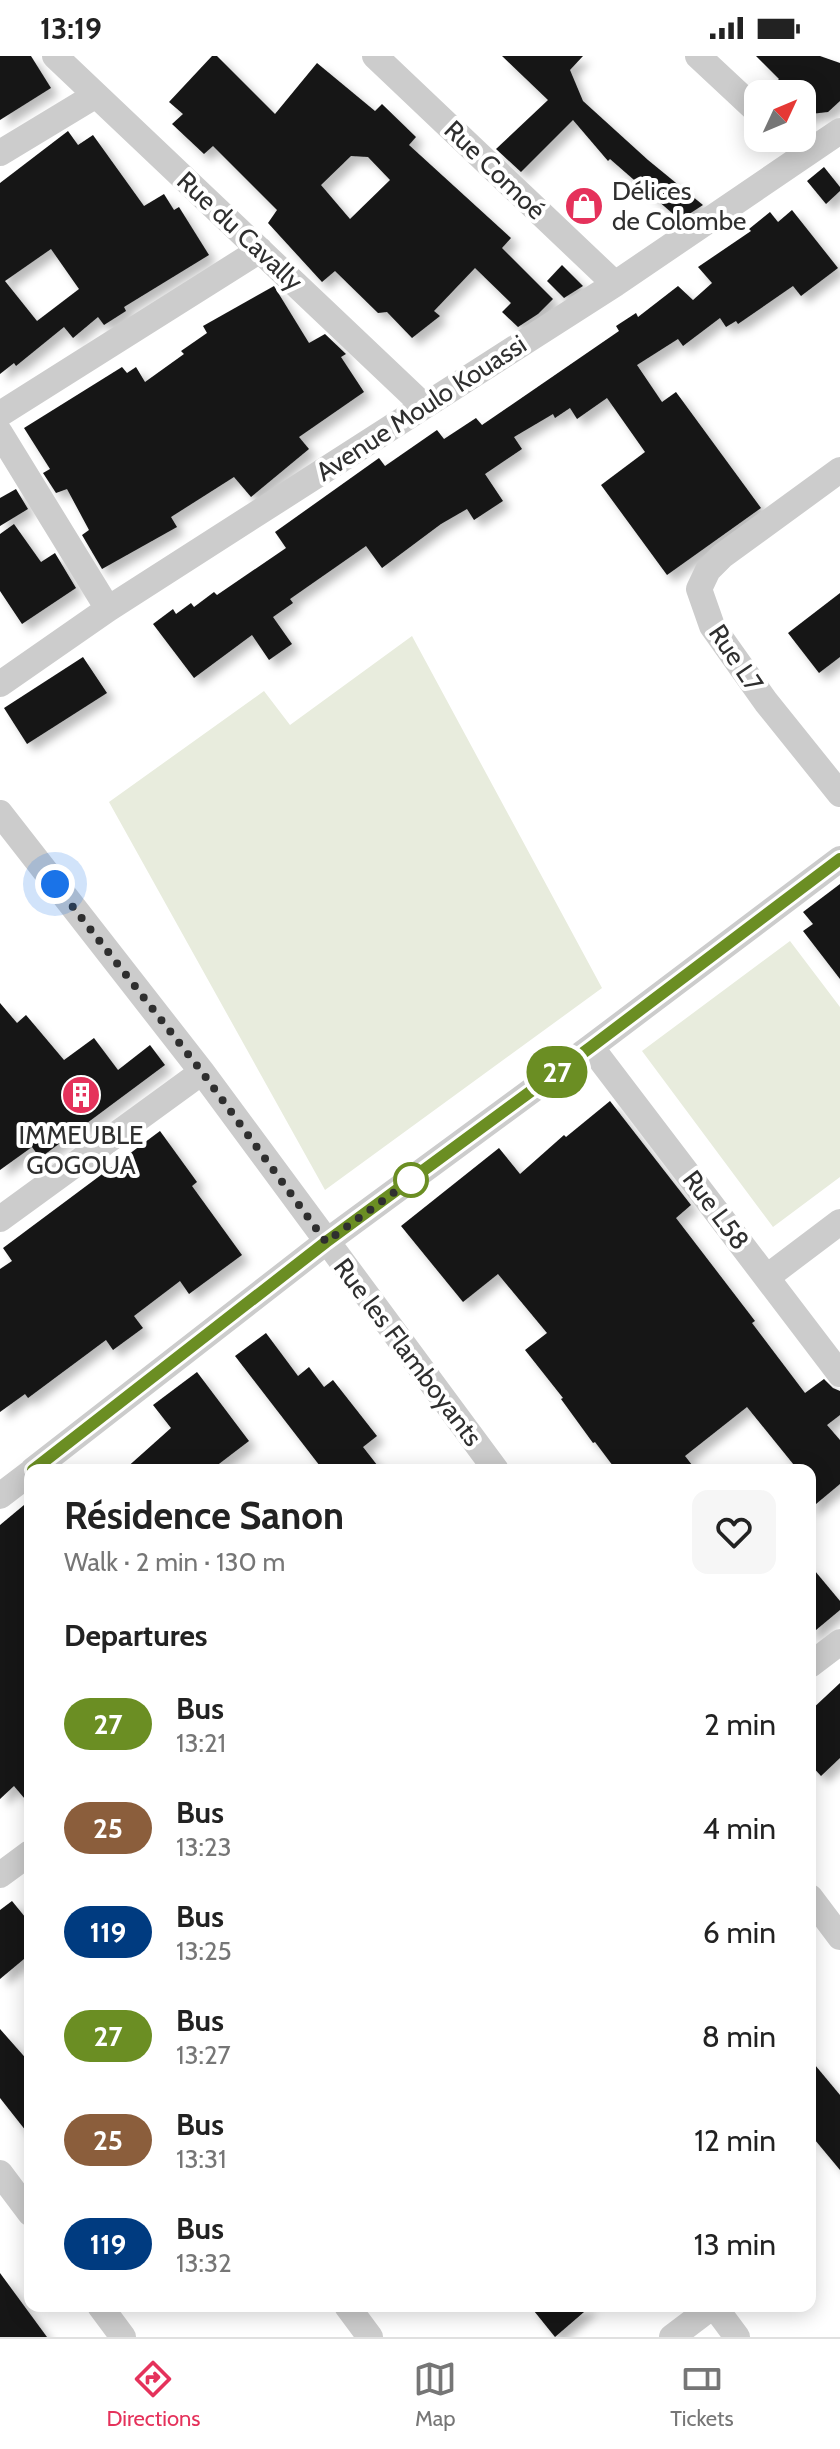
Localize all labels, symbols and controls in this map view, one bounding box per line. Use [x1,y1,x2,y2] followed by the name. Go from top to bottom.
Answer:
[40,10,102,47] text: 13:19
[744,80,816,152] north arrow
[744,80,816,152] map controls
[438,114,552,226] street label: Rue Comoé
[170,165,310,297] street label: Rue du Cavally
[612,175,746,237] place label: Délices de Colombe
[563,185,605,227] shop icon: Délices de Colombe
[310,328,532,488] street label: Avenue Moulo Kouassi
[702,618,770,698] street label: Rue L7
[35,864,75,904] your location
[521,1046,593,1098] line badge: 27
[542,1055,572,1089] text: 27
[60,1074,102,1116] building icon: IMMEUBLE GOGOUA
[19,1119,143,1181] place label: IMMEUBLE GOGOUA
[394,1163,428,1197] unlabelled marker
[676,1164,756,1256] street label: Rue L58
[327,1252,489,1452] street label: Rue les Flamboyants
[692,1490,776,1574] button: heart
[64,1492,344,1539] text: Résidence Sanon
[64,1546,285,1578] text: Walk · 2 min · 130 m
[64,1617,208,1654] text: Departures
[176,1690,224,1727] text: Bus
[704,1706,776,1743] text: 2 min
[93,1707,123,1741] text: 27
[176,1727,226,1759] text: 13:21
[176,1794,224,1831] text: Bus
[702,1810,776,1847] text: 4 min
[93,1811,123,1845] text: 25
[176,1831,232,1863] text: 13:23
[176,1898,224,1935] text: Bus
[703,1914,776,1951] text: 6 min
[90,1915,126,1949] text: 119
[176,1935,232,1967] text: 13:25
[176,2002,224,2039] text: Bus
[702,2018,776,2055] text: 8 min
[93,2019,123,2053] text: 27
[176,2039,231,2071] text: 13:27
[176,2106,224,2143] text: Bus
[694,2122,776,2159] text: 12 min
[93,2123,123,2157] text: 25
[176,2143,227,2175] text: 13:31
[176,2210,224,2247] text: Bus
[694,2226,776,2263] text: 13 min
[90,2227,126,2261] text: 119
[176,2247,232,2279] text: 13:32
[106,2357,200,2432] tab: Directions
[413,2357,457,2432] tab: Map
[670,2357,734,2432] tab: Tickets

